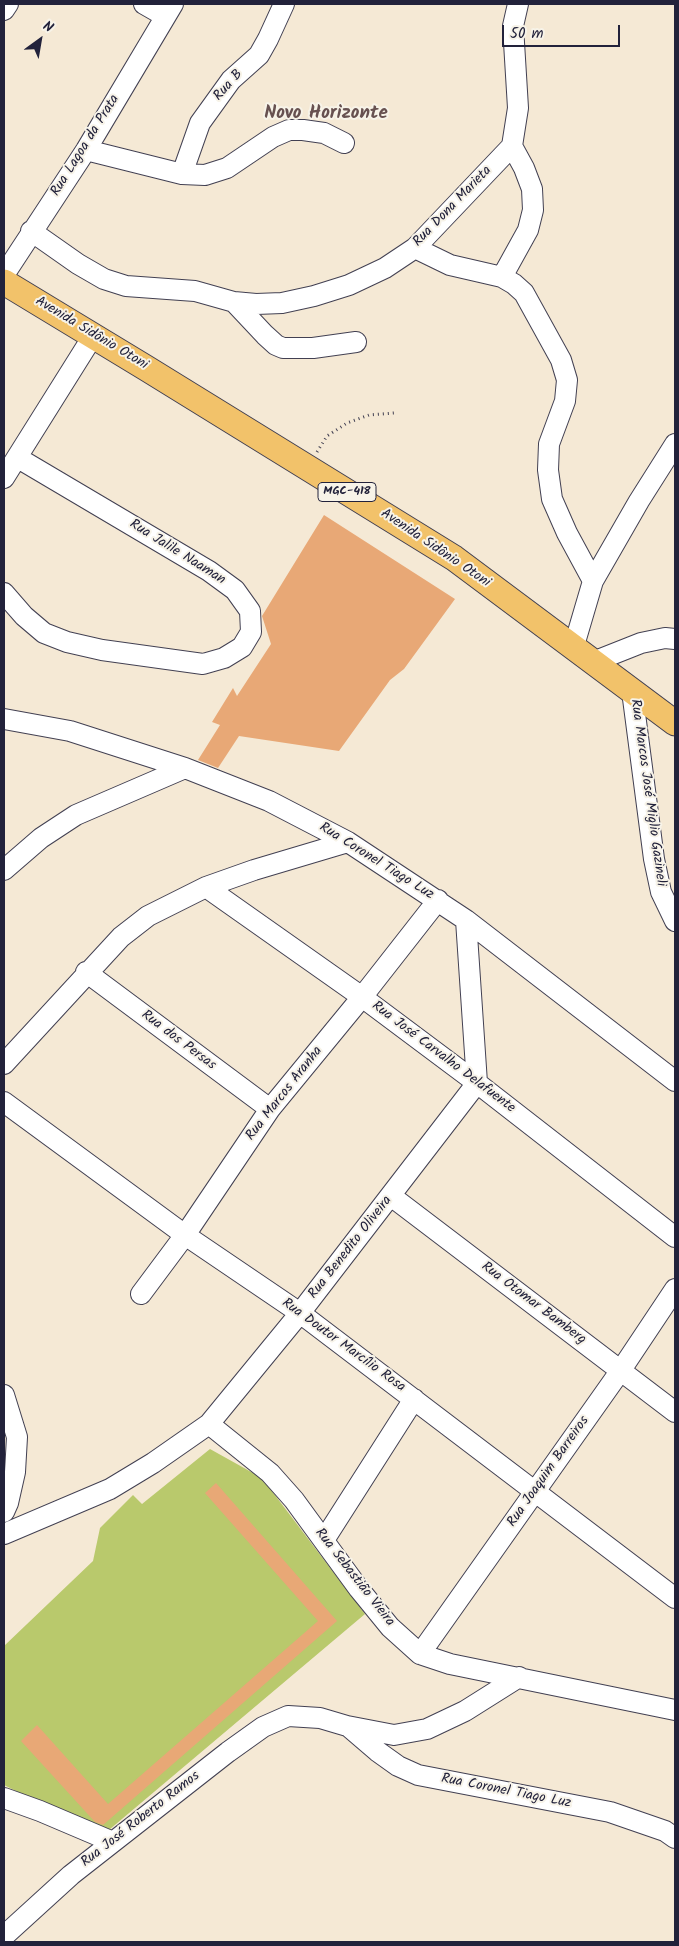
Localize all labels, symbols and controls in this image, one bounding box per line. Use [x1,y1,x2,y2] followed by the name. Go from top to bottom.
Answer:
[15,15,65,65] north arrow
[504,15,622,47] scale bar
[38,16,58,39] text: N
[510,22,544,46] text: 50 m
[211,67,247,105] street label: Rua B
[48,92,124,200] street label: Rua Lagoa da Prata
[264,104,388,126] district label: Novo Horizonte
[410,163,496,251] street label: Rua Dona Marieta
[32,294,150,374] street label: Avenida Sidônio Otoni
[318,482,376,502] road number: MGC-418
[377,506,493,592] street label: Avenida Sidônio Otoni
[126,517,228,589] street label: Rua Jalile Naaman
[626,698,668,888] street label: Rua Marcos José Miglio Gazineli
[316,820,436,904] street label: Rua Coronel Tiago Luz
[368,998,518,1118] street label: Rua José Carvalho Delafuente
[137,1008,219,1074] street label: Rua dos Persas
[243,1044,327,1144] street label: Rua Marcos Aranha
[306,1193,396,1303] street label: Rua Benedito Oliveira
[477,1259,589,1349] street label: Rua Otomar Bamberg
[278,1295,408,1397] street label: Rua Doutor Marcílio Rosa
[504,1413,594,1531] street label: Rua Joaquim Barreiros
[311,1526,397,1630] street label: Rua Sebastião Vieira
[78,1768,204,1872] street label: Rua José Roberto Ramos
[440,1771,572,1813] street label: Rua Coronel Tiago Luz

